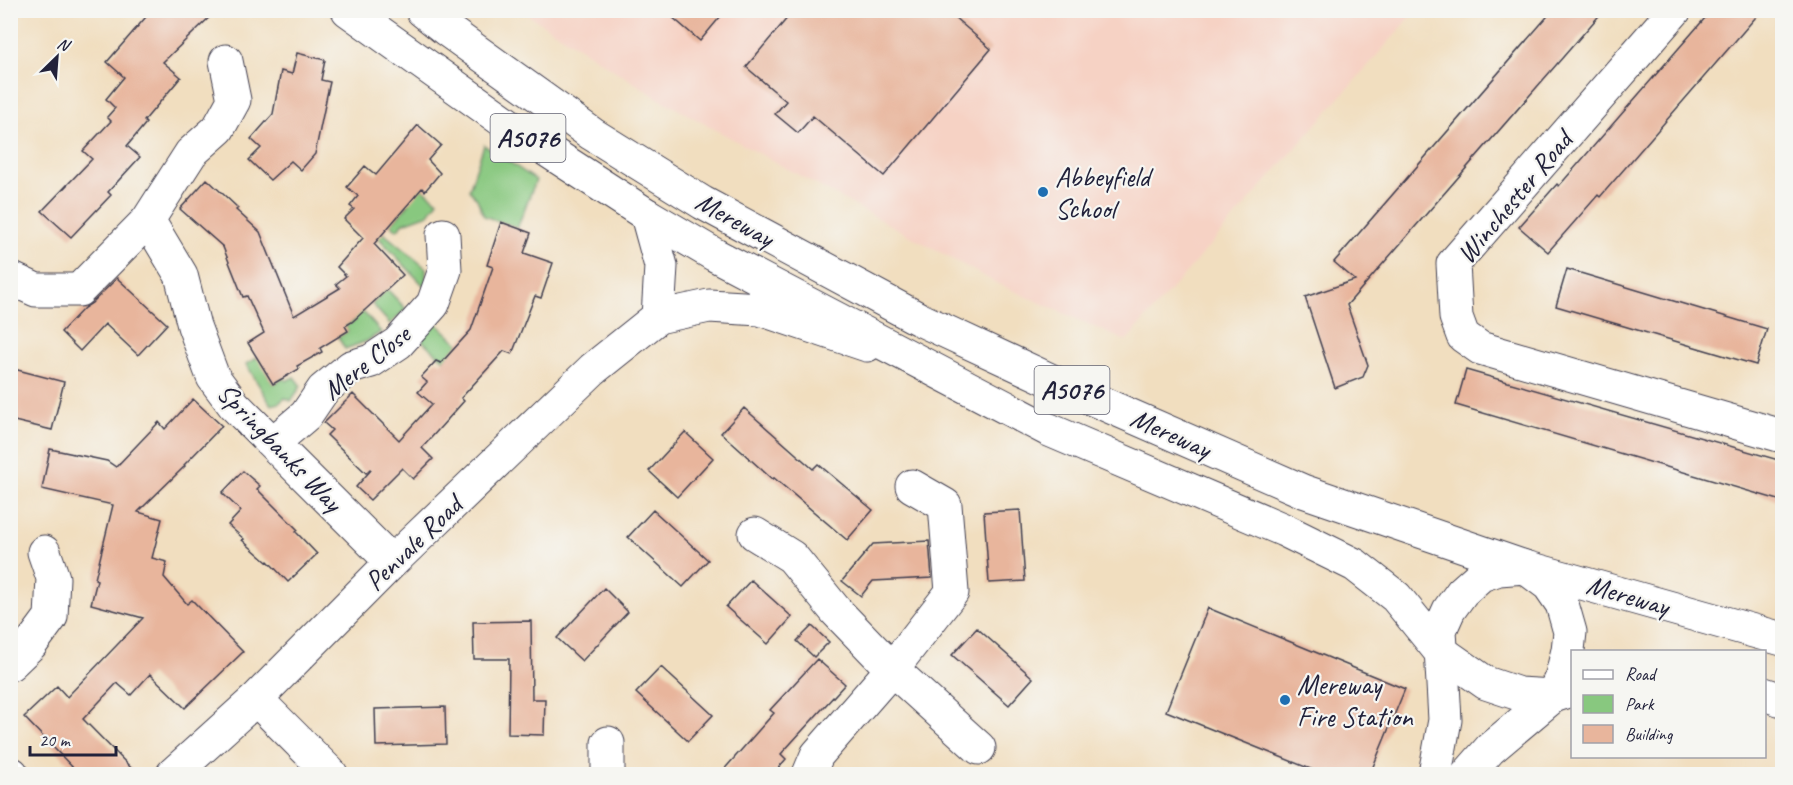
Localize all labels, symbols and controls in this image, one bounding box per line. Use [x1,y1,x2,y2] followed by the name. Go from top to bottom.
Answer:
[27,27,87,87] north arrow
[54,33,74,57] text: N
[490,114,566,162] road number: A5076
[1448,121,1582,270] street label: Winchester Road
[1055,159,1154,226] place label: Abbeyfield School
[690,183,782,256] street label: Mereway
[1036,185,1050,199] marker: Abbeyfield School
[315,316,418,407] street label: Mere Close
[1034,366,1110,414] road number: A5076
[210,375,352,521] street label: Springbanks Way
[1126,400,1219,467] street label: Mereway
[357,485,472,598] street label: Penvale Road
[1583,567,1676,624] street label: Mereway
[1571,650,1766,758] legend
[1625,663,1658,685] text: Road
[1297,667,1414,734] place label: Mereway Fire Station
[1278,693,1292,707] marker: Mereway Fire Station
[1625,693,1655,715] text: Park
[30,719,116,757] scale bar
[1625,723,1674,745] text: Building
[39,729,72,751] text: 20 m

